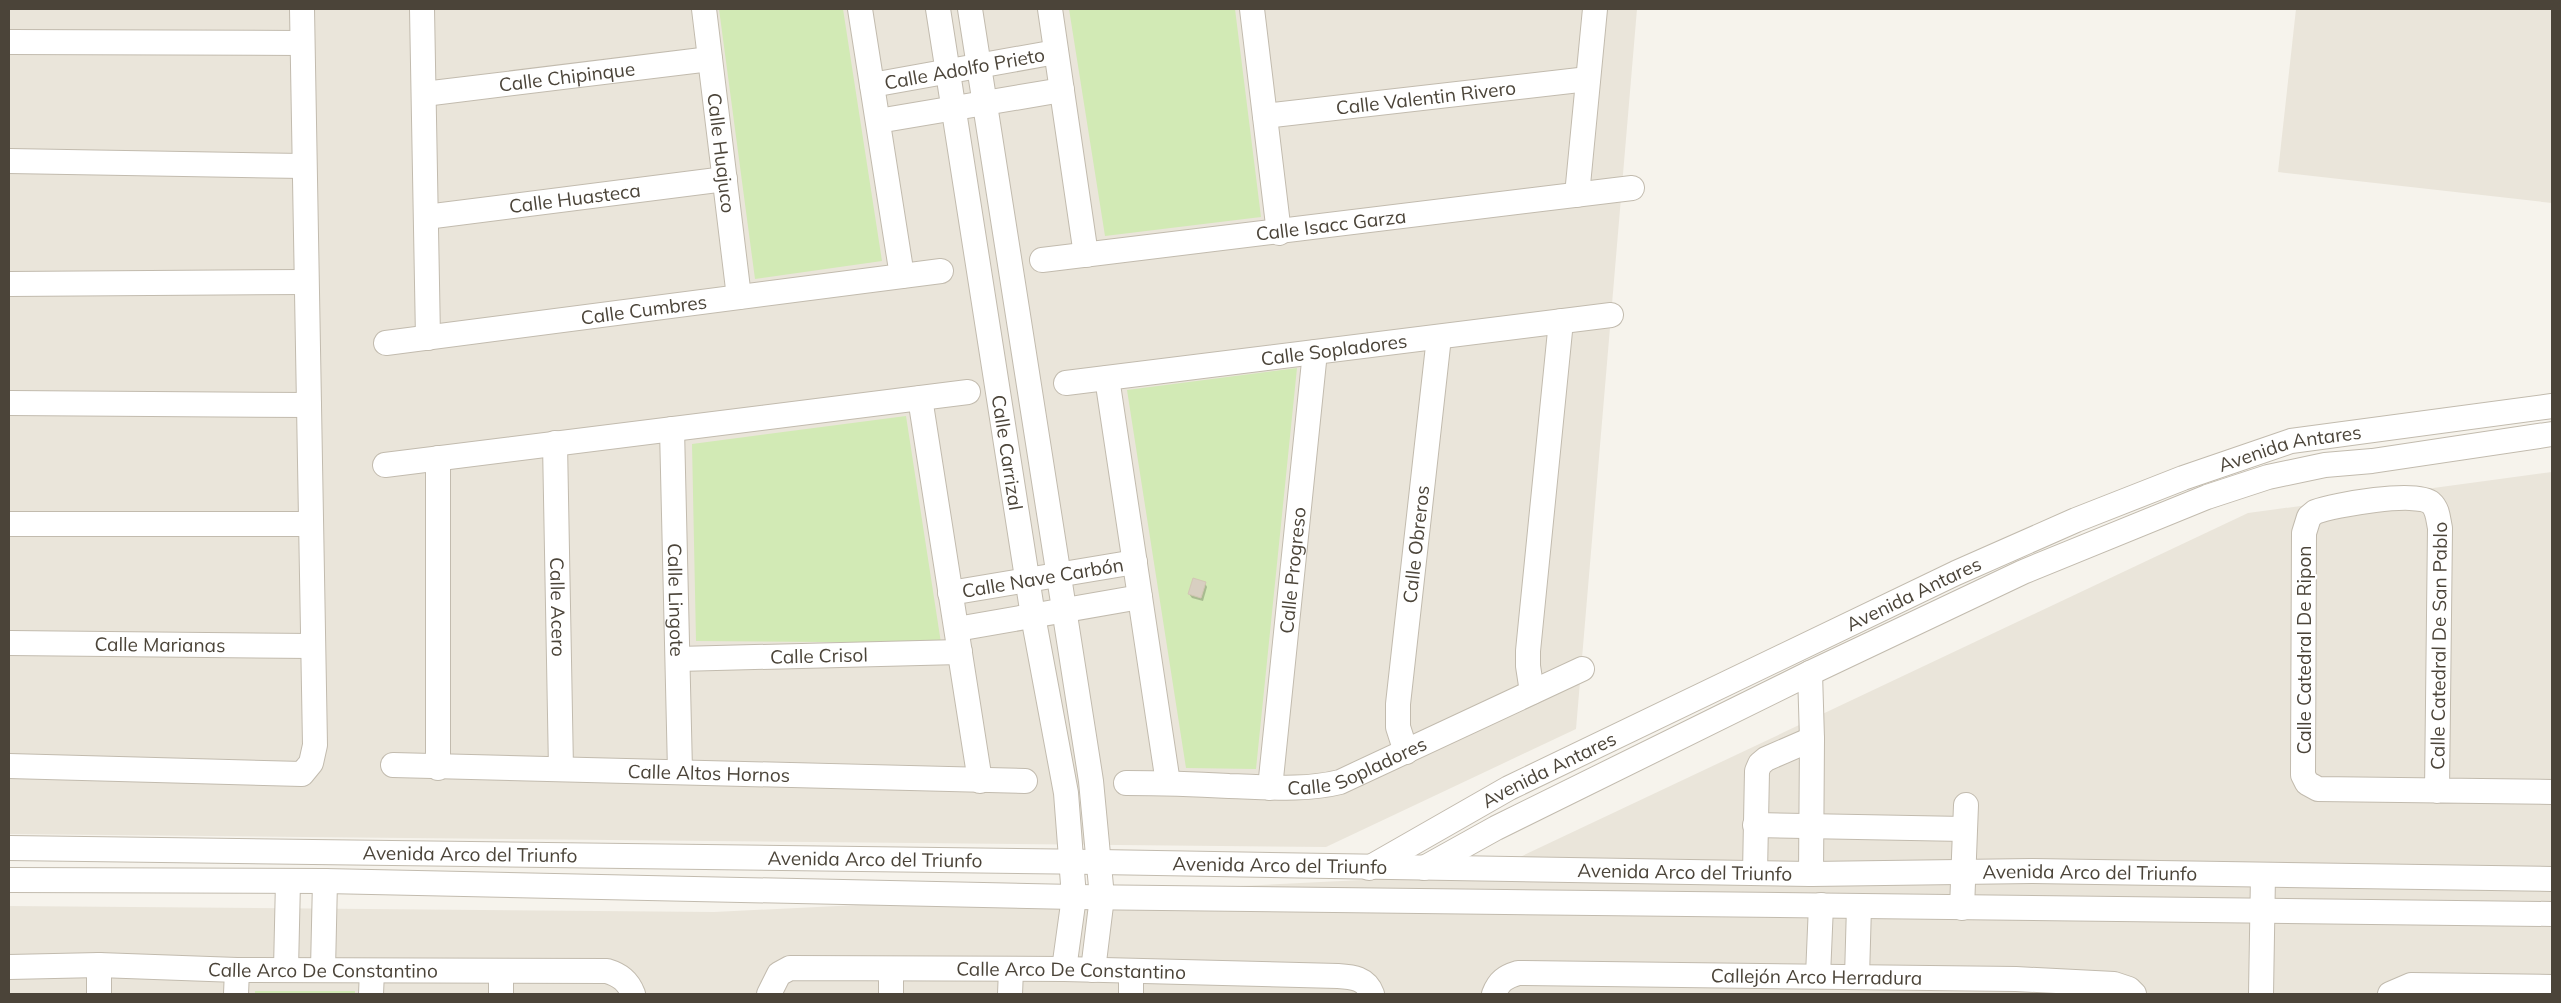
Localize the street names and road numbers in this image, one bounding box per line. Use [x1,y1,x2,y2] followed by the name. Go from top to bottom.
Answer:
[882,42,1047,95] street label: Calle Adolfo Prieto
[498,56,636,97] street label: Calle Chipinque
[1335,75,1517,120] street label: Calle Valentin Rivero
[702,91,741,214] street label: Calle Huajuco
[508,178,642,218] street label: Calle Huasteca
[1254,204,1407,246] street label: Calle Isacc Garza
[579,289,708,330] street label: Calle Cumbres
[1259,329,1409,371] street label: Calle Sopladores
[987,393,1028,512] street label: Calle Carrizal
[2215,420,2363,477] street label: Avenida Antares
[1397,484,1434,605] street label: Calle Obreros
[1274,506,1311,635] street label: Calle Progreso
[2425,520,2453,770] street label: Calle Catedral De San Pablo
[663,543,689,657] street label: Calle Lingote
[2292,545,2316,755] street label: Calle Catedral De Ripon
[1842,551,1985,636] street label: Avenida Antares
[960,552,1125,603] street label: Calle Nave Carbón
[545,557,571,657] street label: Calle Acero
[94,632,226,657] street label: Calle Marianas
[770,642,868,669] street label: Calle Crisol
[1477,726,1620,813] street label: Avenida Antares
[1287,731,1430,800] street label: Calle Sopladores
[627,759,790,787] street label: Calle Altos Hornos
[362,841,578,867] street label: Avenida Arco del Triunfo
[767,846,983,873] street label: Avenida Arco del Triunfo
[1172,851,1388,879] street label: Avenida Arco del Triunfo
[1577,858,1792,886] street label: Avenida Arco del Triunfo
[1982,859,2197,886] street label: Avenida Arco del Triunfo
[208,957,438,983] street label: Calle Arco De Constantino
[956,957,1186,984] street label: Calle Arco De Constantino
[1711,963,1922,990] street label: Callejón Arco Herradura

